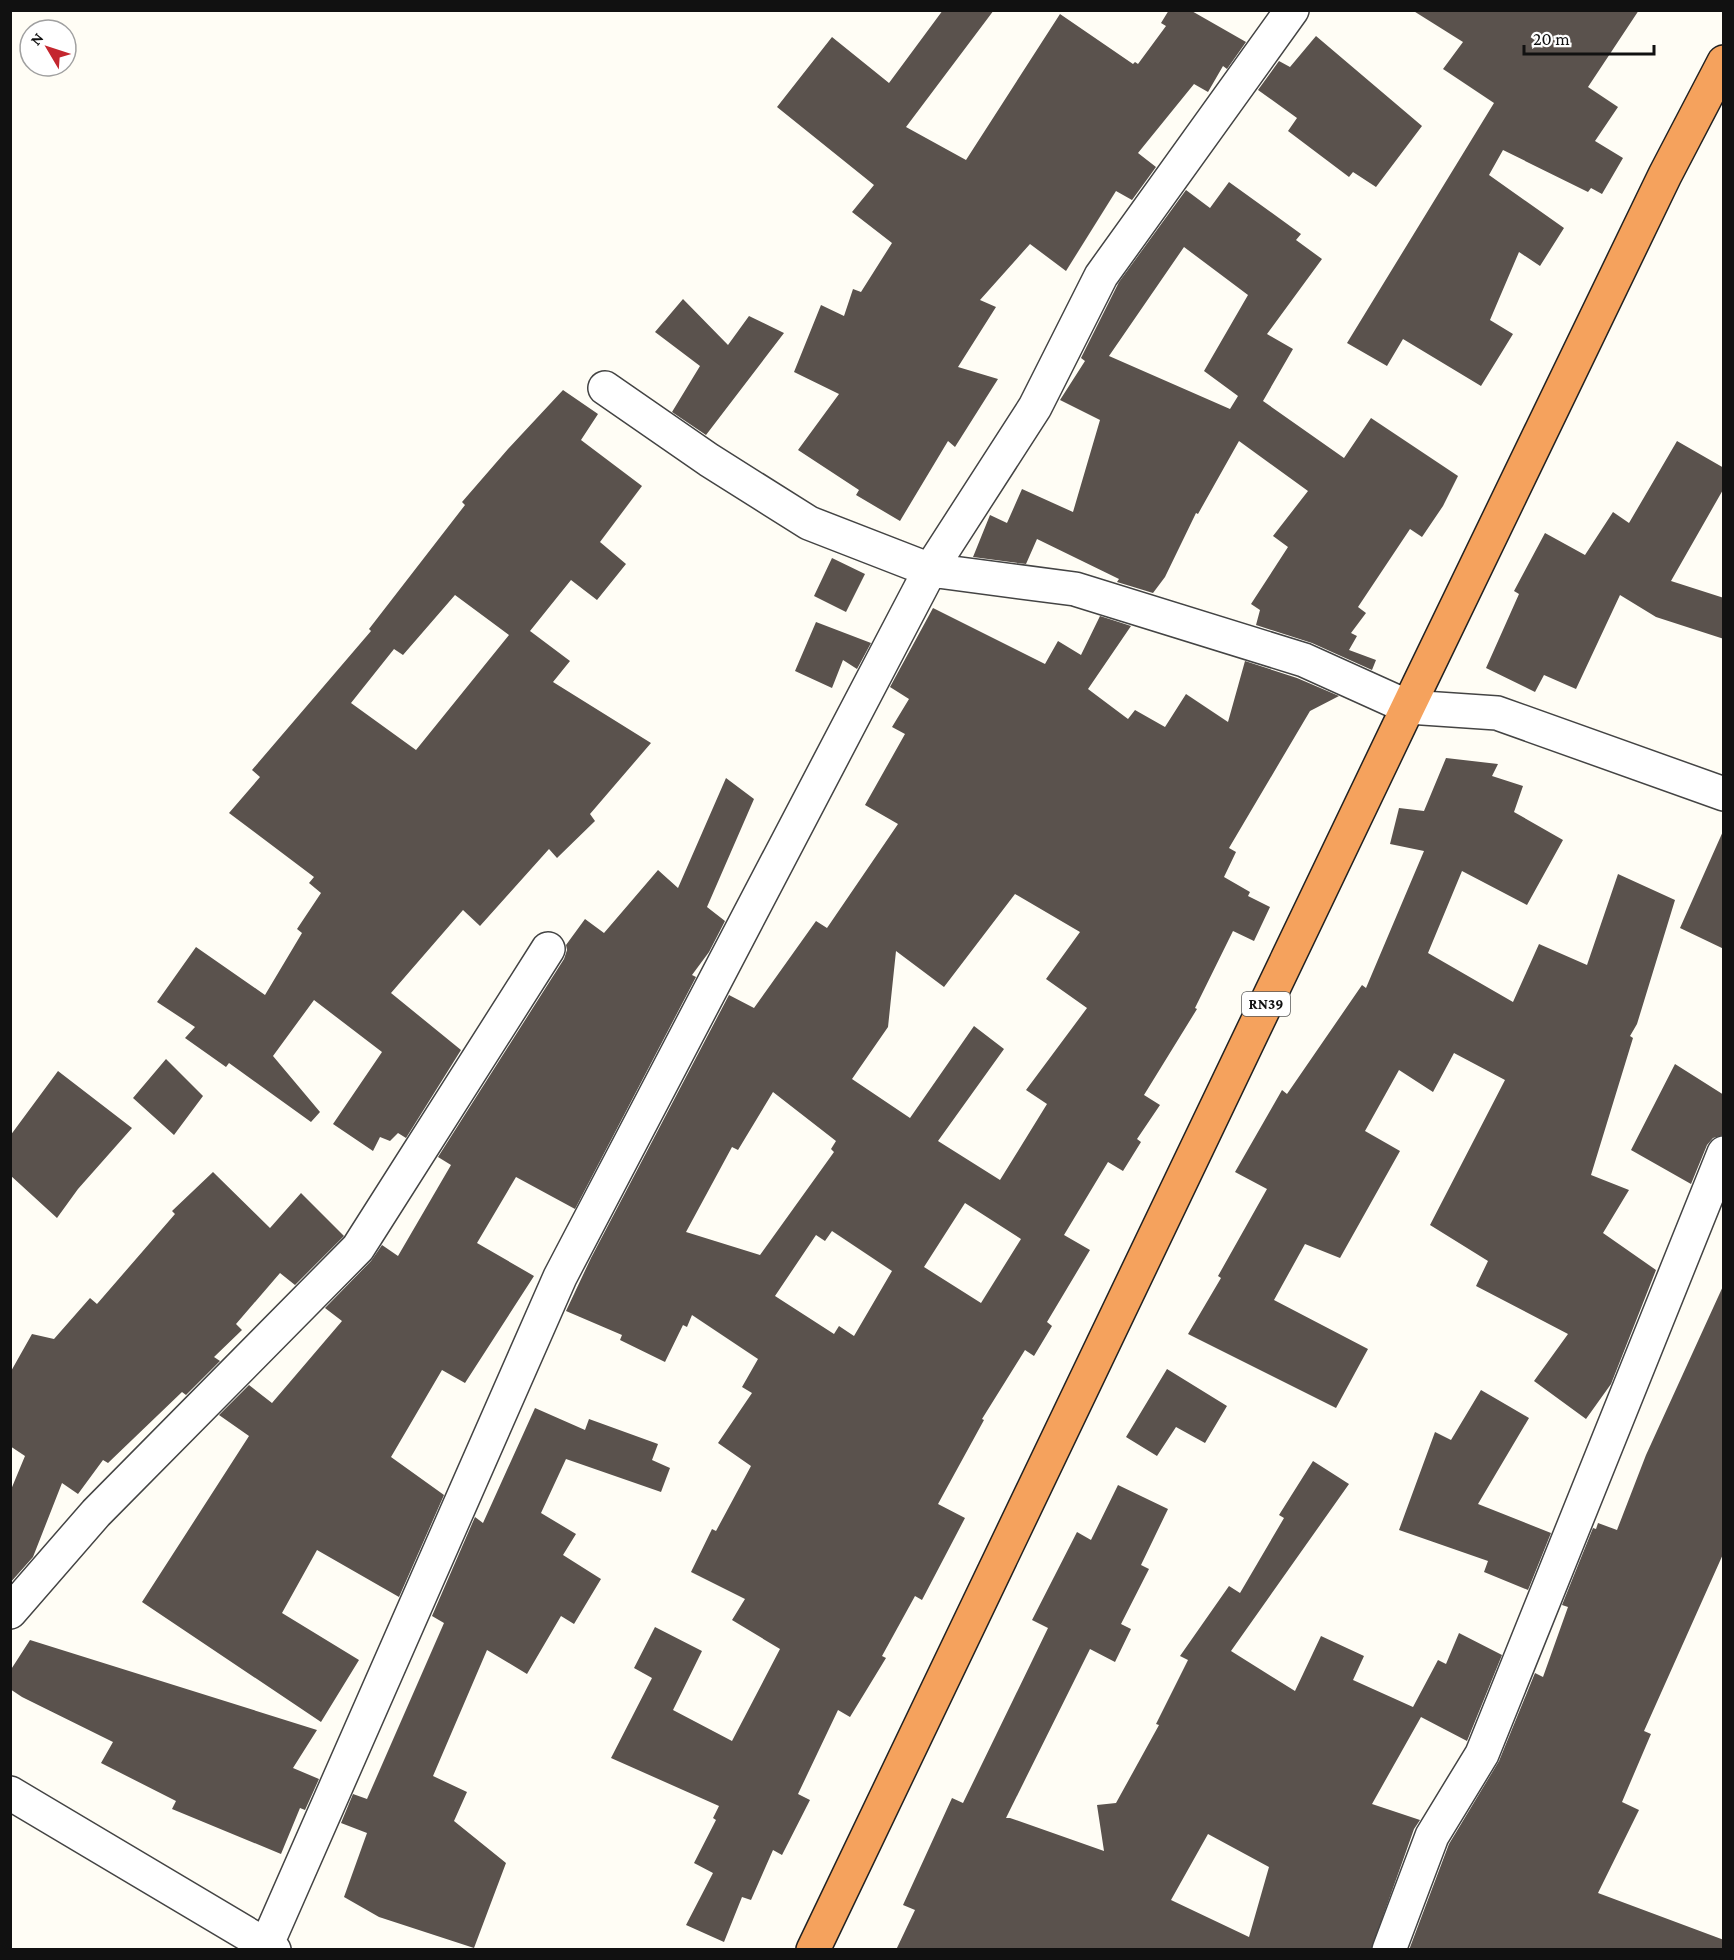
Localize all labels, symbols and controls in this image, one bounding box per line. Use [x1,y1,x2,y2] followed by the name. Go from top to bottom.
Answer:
[18,18,78,78] north arrow
[1524,18,1654,56] scale bar
[27,29,47,48] text: N
[1533,29,1570,49] text: 20 m
[1242,992,1290,1016] road number: RN39

